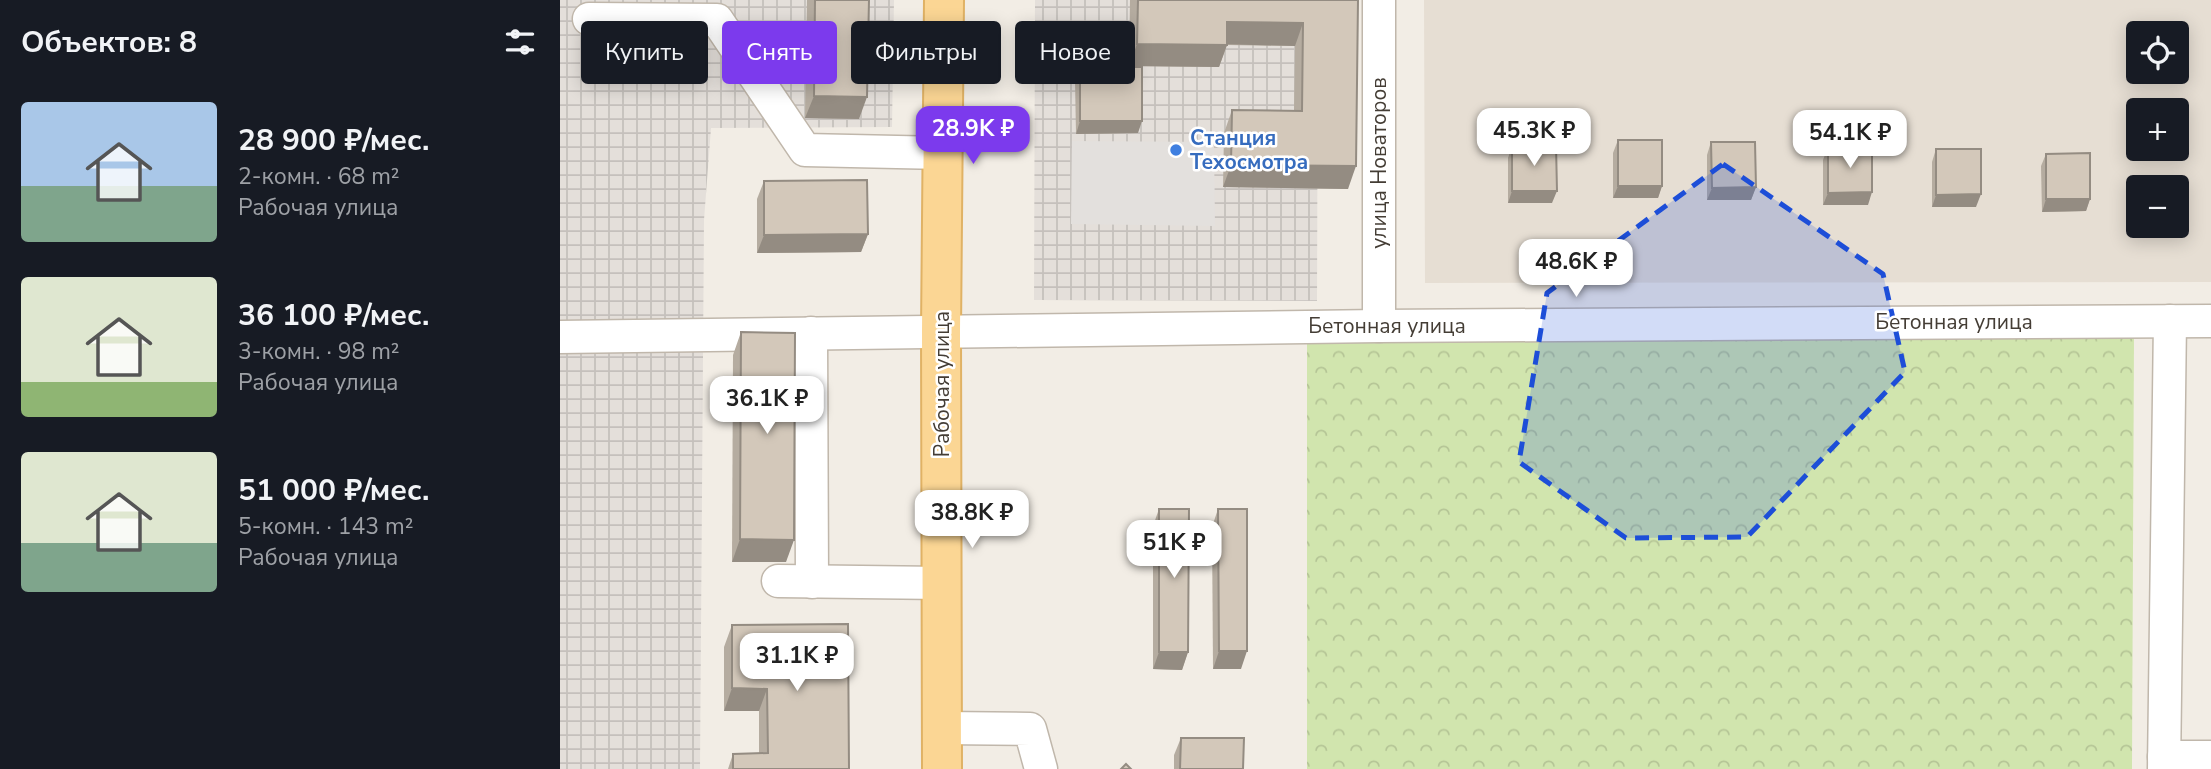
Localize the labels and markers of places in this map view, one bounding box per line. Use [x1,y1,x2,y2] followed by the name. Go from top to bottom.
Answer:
[908,106,1038,166] pin: 28.9K ₽
[1469,108,1599,168] pin: 45.3K ₽
[1785,110,1915,170] pin: 54.1K ₽
[1190,124,1308,176] place label: Станция Техосмотра
[1168,142,1184,158] marker: Станция Техосмотра
[1511,240,1641,299] pin: 48.6K ₽
[702,376,832,436] pin: 36.1K ₽
[907,490,1037,550] pin: 38.8K ₽
[1125,520,1223,580] pin: 51K ₽
[732,634,862,693] pin: 31.1K ₽

